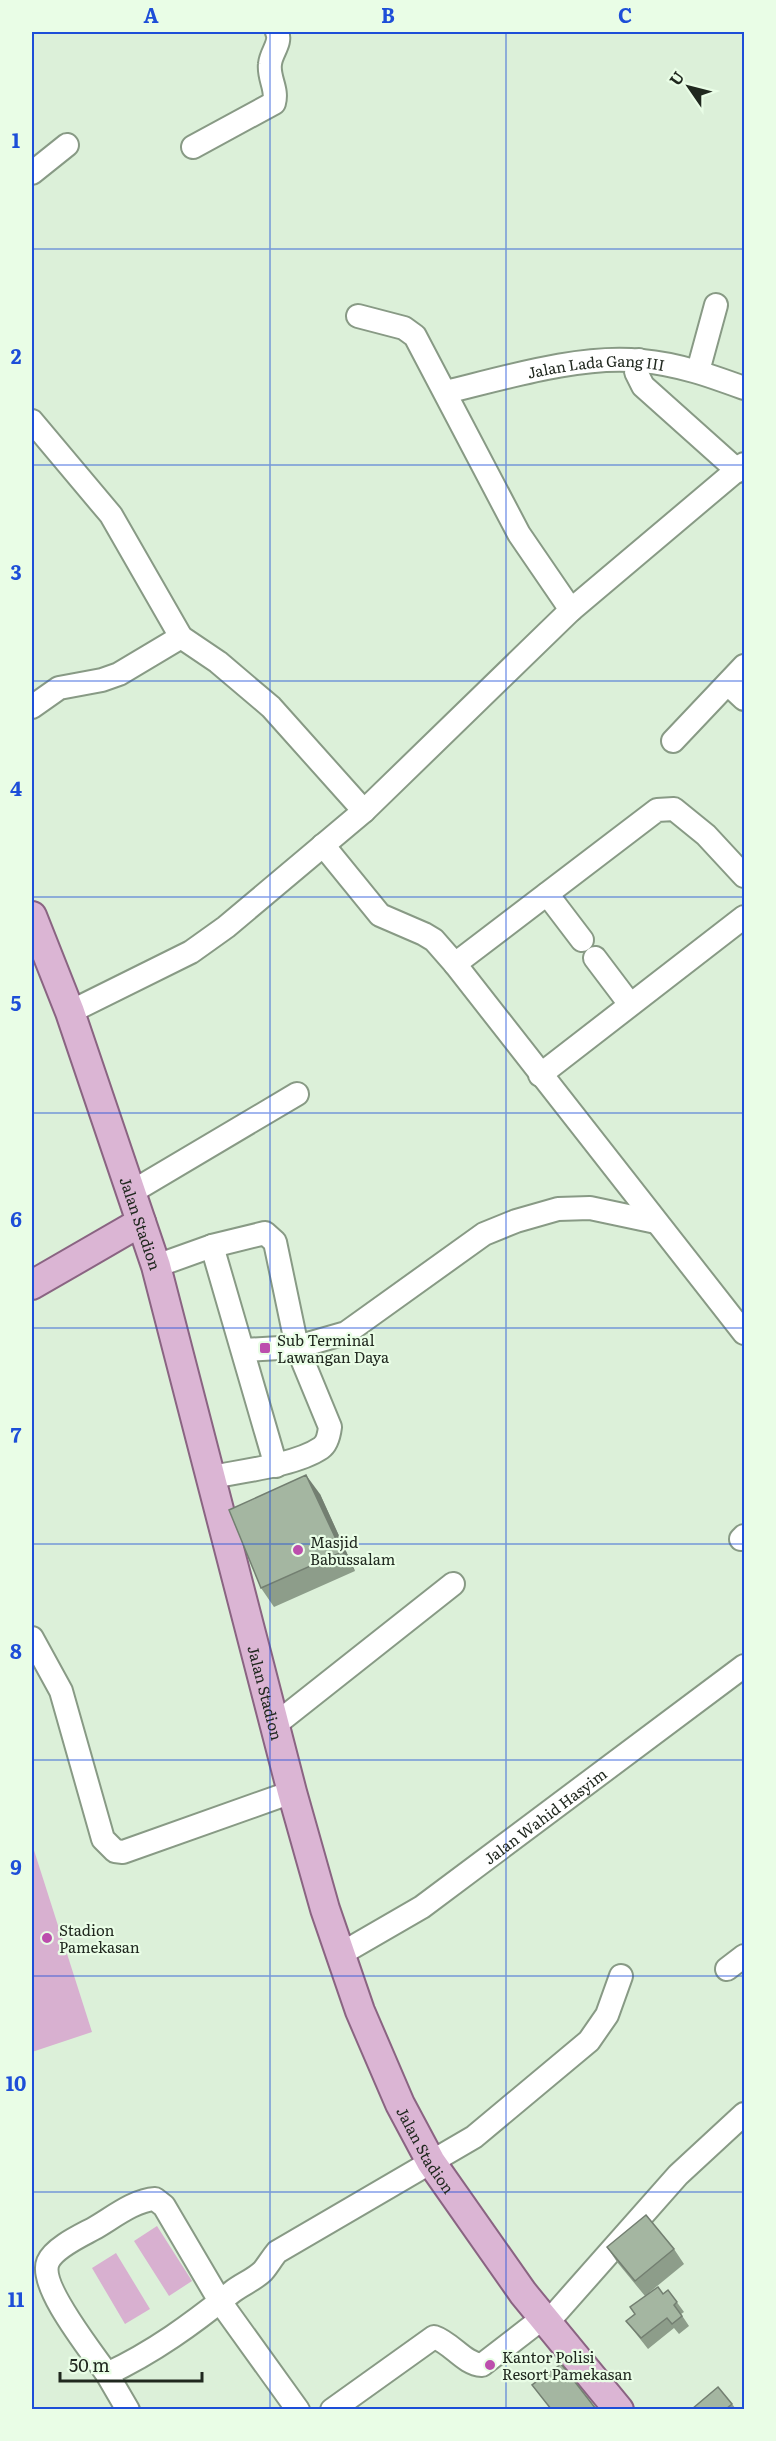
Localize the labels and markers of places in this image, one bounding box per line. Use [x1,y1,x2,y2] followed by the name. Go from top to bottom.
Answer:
[277,1328,390,1368] place label: Sub Terminal Lawangan Daya
[258,1341,272,1355] marker: Sub Terminal Lawangan Daya
[310,1530,396,1570] place label: Masjid Babussalam
[291,1543,305,1557] marker: Masjid Babussalam
[59,1918,140,1958] place label: Stadion Pamekasan
[40,1931,54,1945] marker: Stadion Pamekasan
[502,2345,632,2385] place label: Kantor Polisi Resort Pamekasan
[483,2358,497,2372] marker: Kantor Polisi Resort Pamekasan

